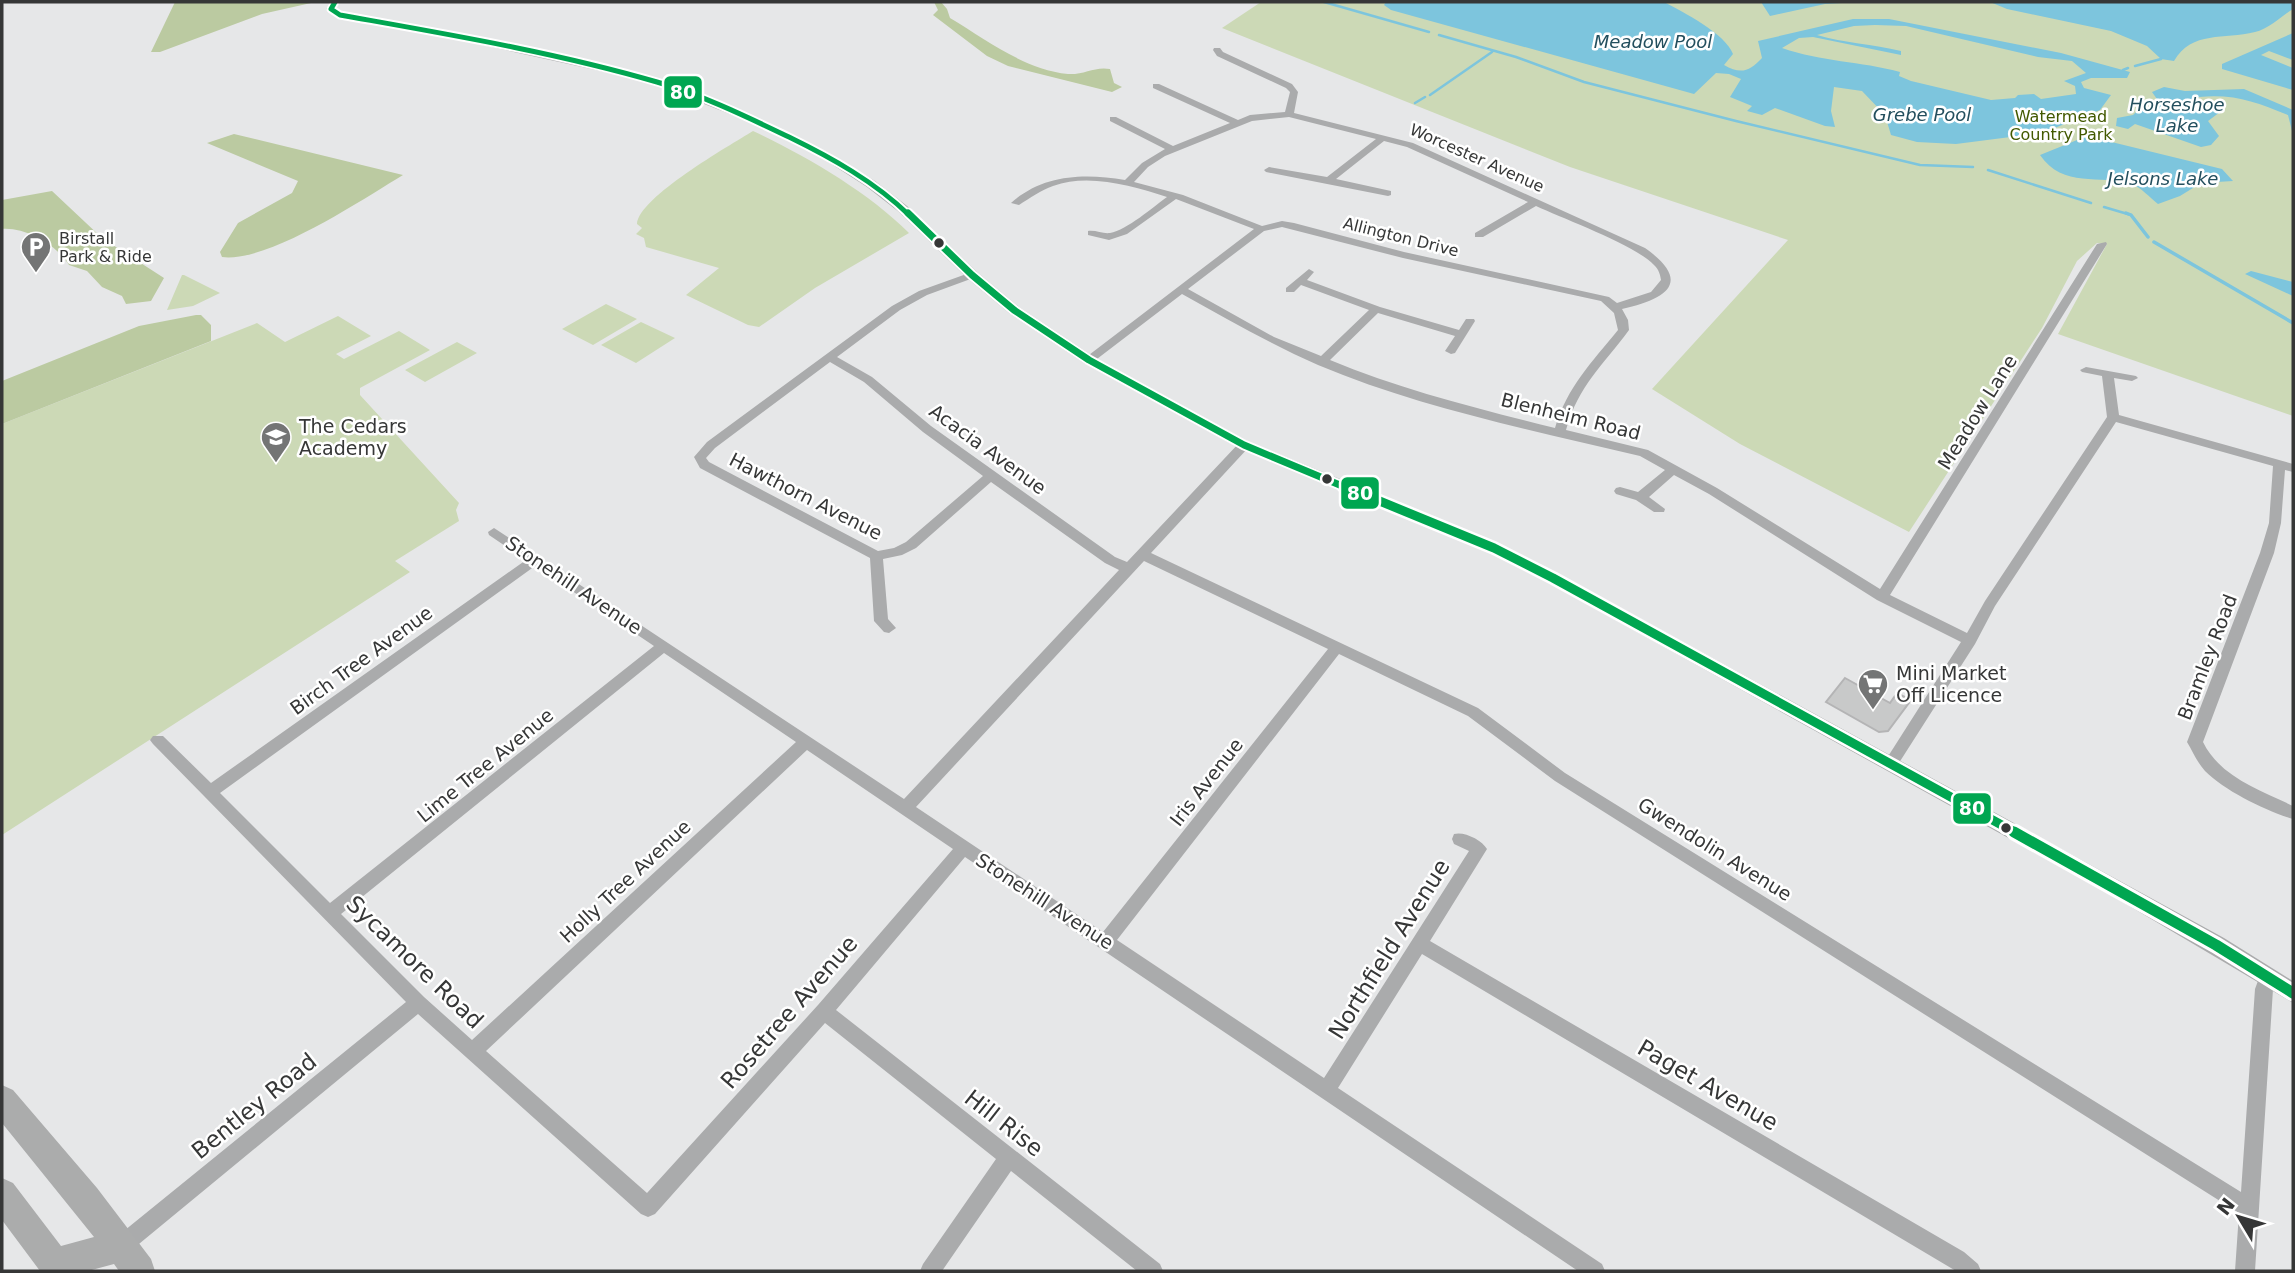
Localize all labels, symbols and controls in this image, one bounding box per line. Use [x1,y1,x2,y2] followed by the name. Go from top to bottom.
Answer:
[1594,31,1712,52] water label: Meadow Pool
[663,75,703,109] line badge: 80
[670,81,696,103] text: 80
[2129,94,2225,136] water label: Horseshoe Lake
[1873,104,1971,125] water label: Grebe Pool
[2009,107,2113,144] park label: Watermead Country Park
[1407,120,1547,196] street label: Worcester Avenue
[2105,168,2218,189] water label: Jelsons Lake
[1341,213,1461,261] street label: Allington Drive
[59,229,152,266] place label: Birstall Park & Ride
[19,230,53,274] parking icon: Birstall Park & Ride
[932,236,946,250] unlabelled marker
[1933,351,2021,473] street label: Meadow Lane
[1499,388,1643,444] street label: Blenheim Road
[925,399,1051,499] street label: Acacia Avenue
[298,415,407,459] place label: The Cedars Academy
[259,420,293,464] school or university icon: The Cedars Academy
[726,448,886,544] street label: Hawthorn Avenue
[1320,472,1334,486] unlabelled marker
[1340,476,1380,510] line badge: 80
[1347,482,1373,504] text: 80
[502,531,646,639] street label: Stonehill Avenue
[2173,591,2241,723] street label: Bramley Road
[286,601,436,719] street label: Birch Tree Avenue
[1896,662,2006,706] place label: Mini Market Off Licence
[1856,667,1890,711] supermarket icon: Mini Market Off Licence
[413,703,557,827] street label: Lime Tree Avenue
[1165,734,1247,830] street label: Iris Avenue
[1952,792,1992,825] line badge: 80
[1634,793,1796,905] street label: Gwendolin Avenue
[1959,797,1985,819] text: 80
[555,815,695,947] street label: Holly Tree Avenue
[1999,821,2013,835] unlabelled marker
[972,848,1118,954] street label: Stonehill Avenue
[1323,854,1455,1044] street label: Northfield Avenue
[341,890,489,1034] street label: Sycamore Road
[715,930,863,1094] street label: Rosetree Avenue
[1633,1034,1783,1136] street label: Paget Avenue
[186,1048,322,1164] street label: Bentley Road
[960,1084,1048,1162] street label: Hill Rise
[2204,1182,2274,1252] north arrow
[2212,1193,2239,1220] text: N

